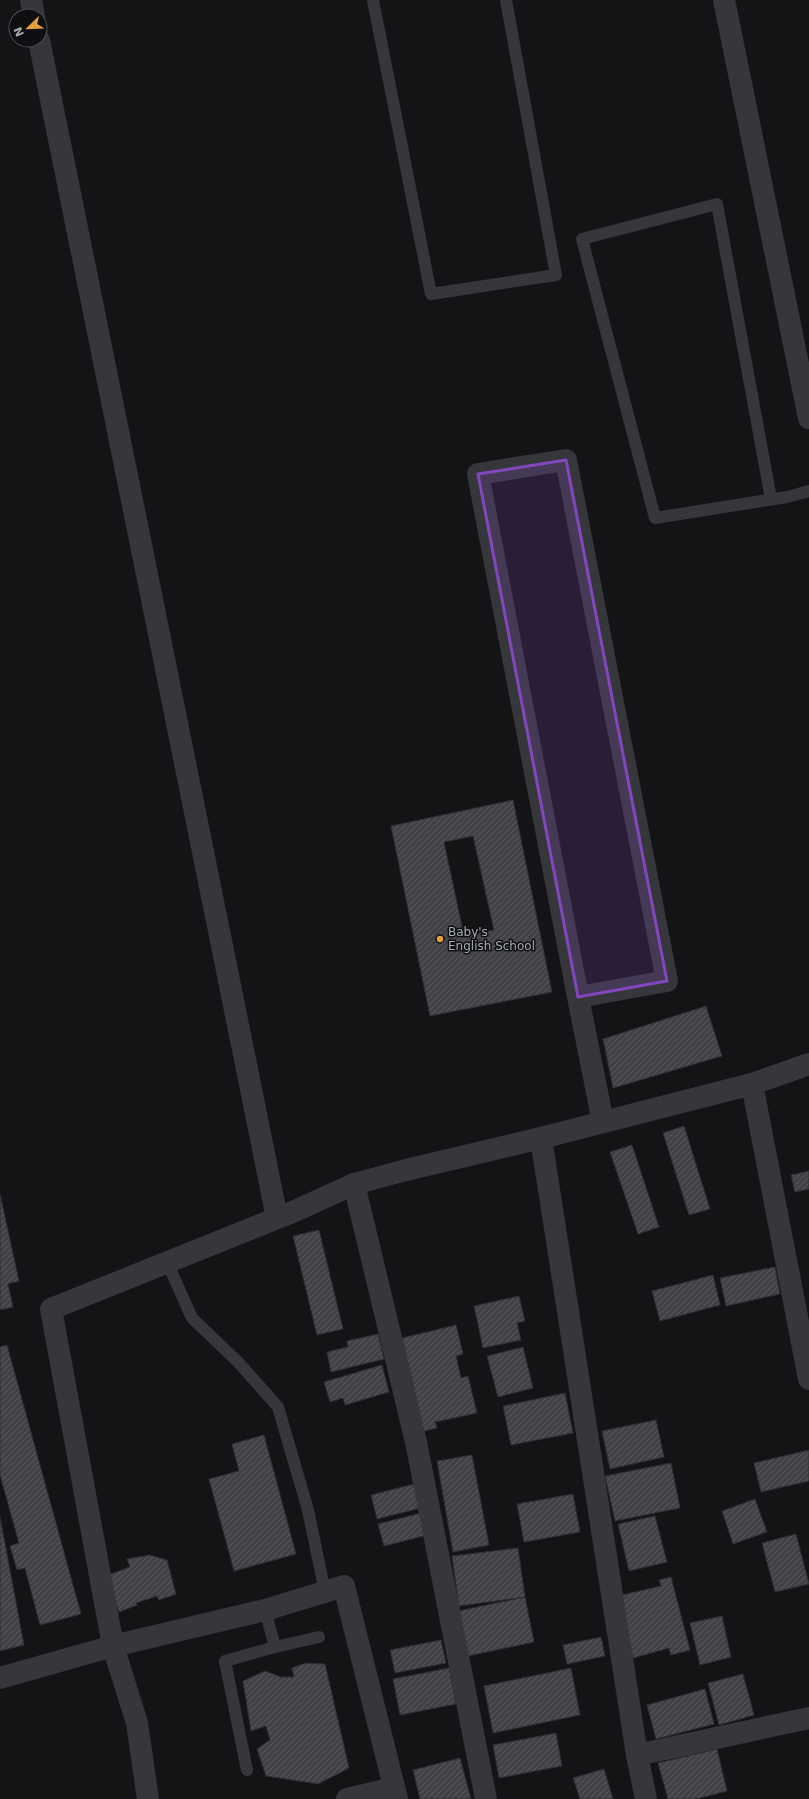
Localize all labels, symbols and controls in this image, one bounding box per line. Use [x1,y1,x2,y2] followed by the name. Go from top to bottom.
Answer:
[8,8,48,48] north arrow
[11,25,27,38] text: N
[448,925,535,953] place label: Baby's English School
[435,934,445,944] marker: Baby's English School

